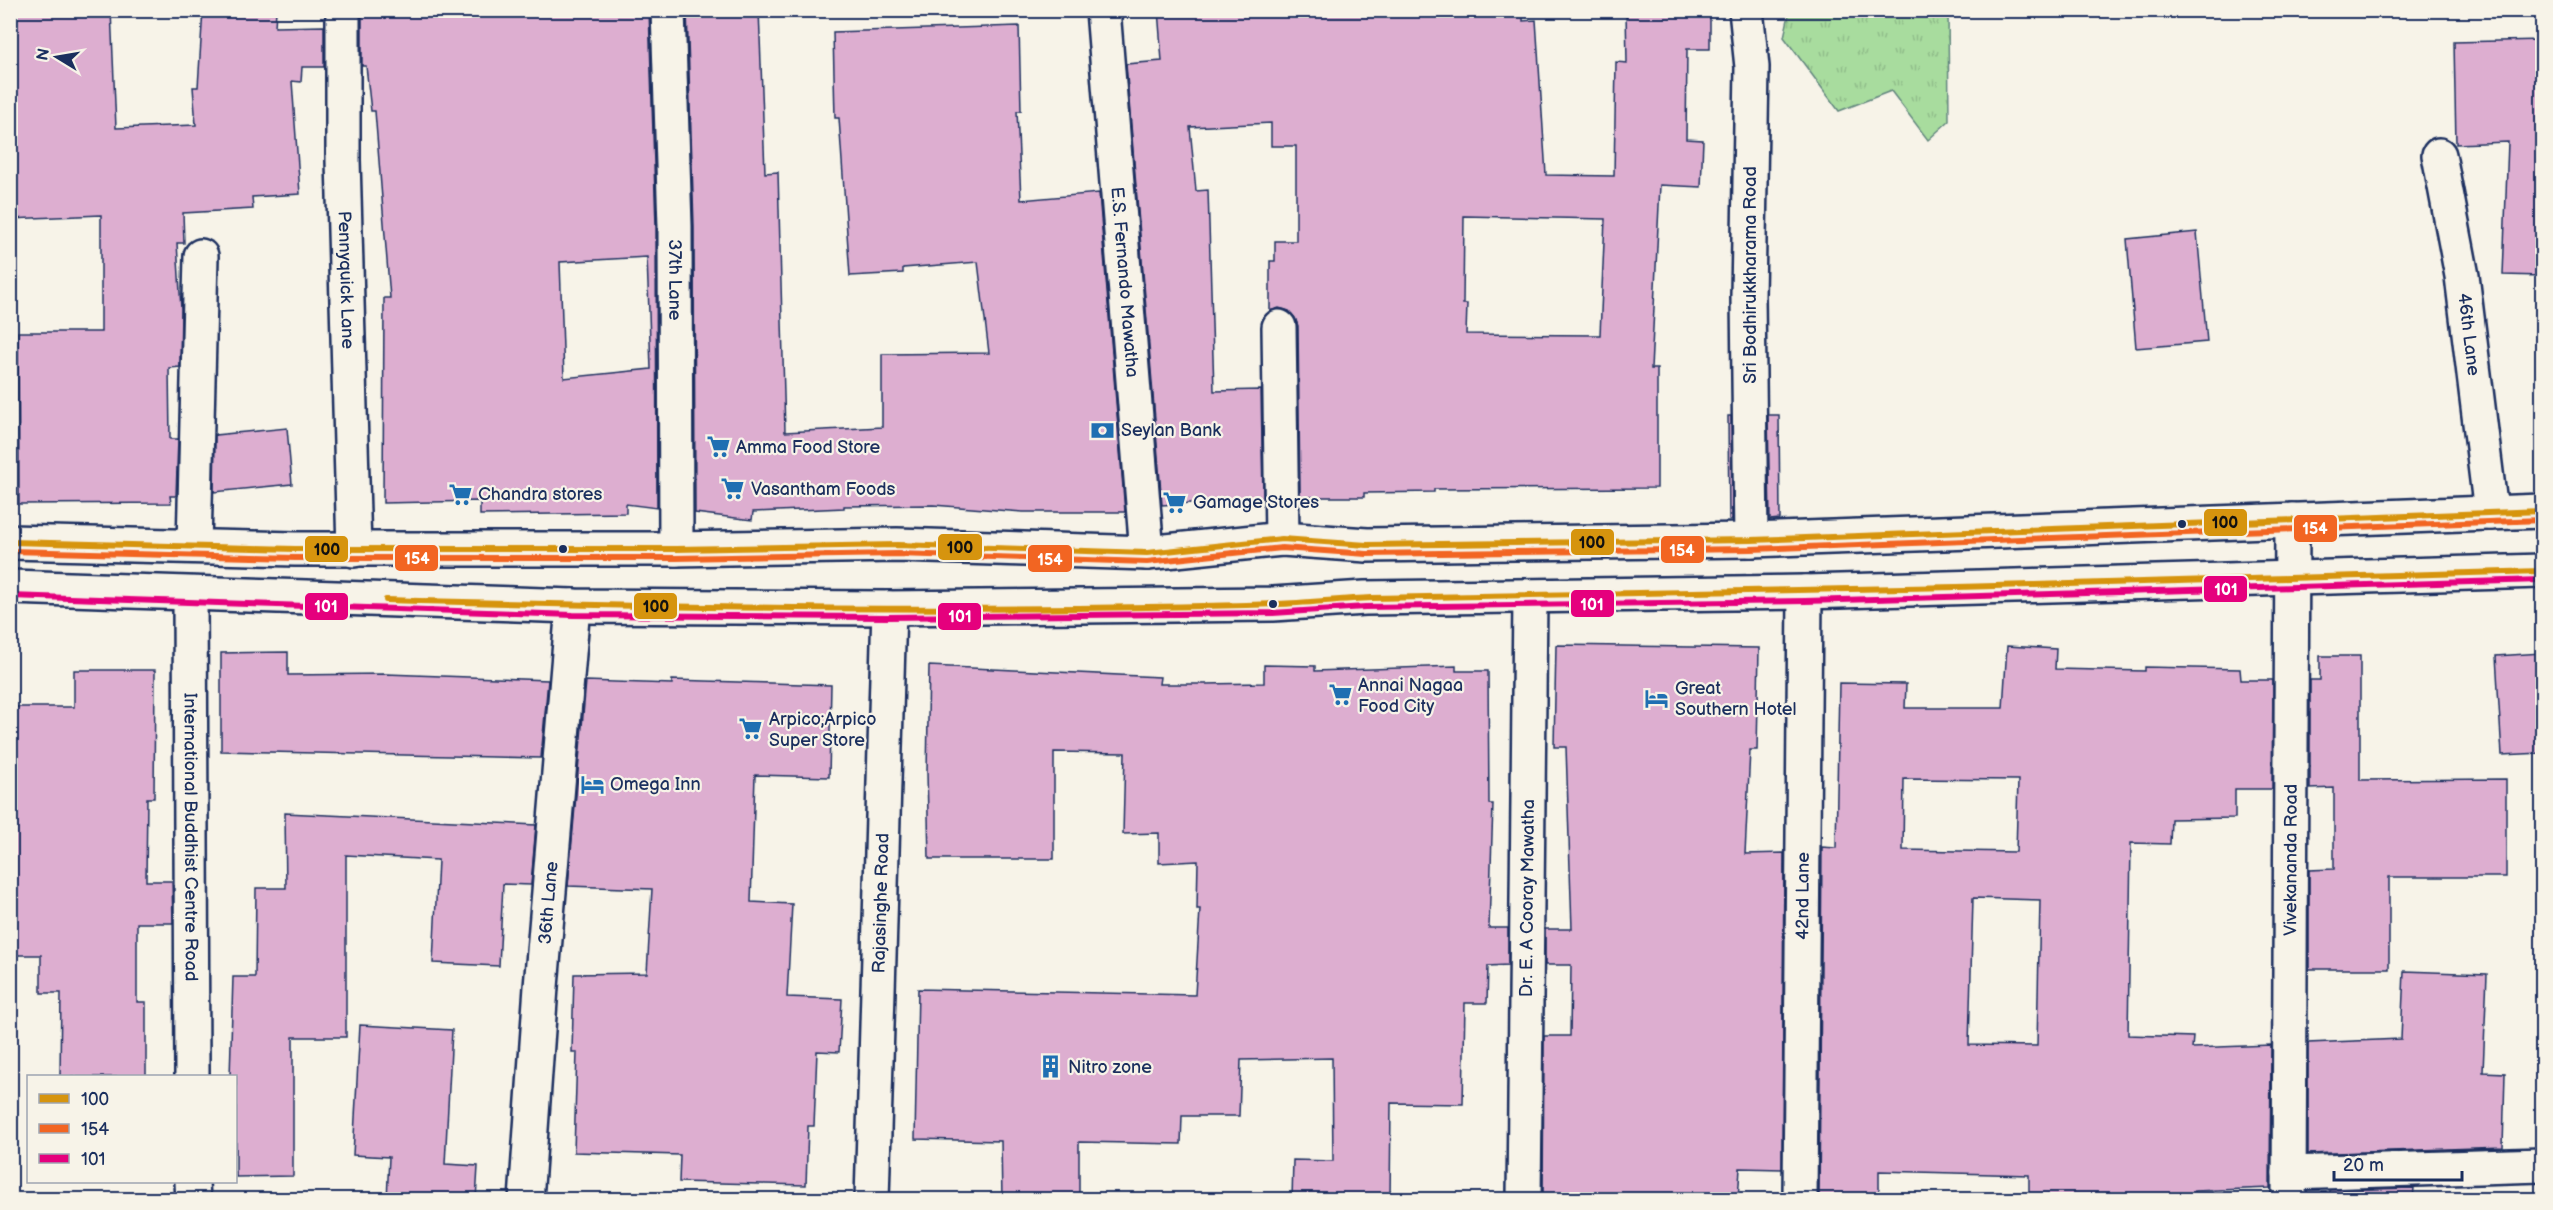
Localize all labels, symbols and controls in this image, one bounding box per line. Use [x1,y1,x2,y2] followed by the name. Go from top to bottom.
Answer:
[27,27,87,87] north arrow
[33,47,54,62] text: N
[1740,166,1761,384] street label: Sri Bodhirukkharama Road
[1107,186,1143,378] street label: E.S. Fernando Mawatha
[334,211,359,350] street label: Pennyquick Lane
[665,239,686,321] street label: 37th Lane
[2454,292,2485,377] street label: 46th Lane
[1090,417,1116,443] bank icon: Seylan Bank
[1121,420,1221,441] place label: Seylan Bank
[705,434,731,460] supermarket icon: Amma Food Store
[736,437,881,458] place label: Amma Food Store
[720,476,746,502] supermarket icon: Vasantham Foods
[751,479,896,500] place label: Vasantham Foods
[447,481,473,507] supermarket icon: Chandra stores
[478,484,603,505] place label: Chandra stores
[1162,489,1188,515] supermarket icon: Gamage Stores
[1193,492,1319,513] place label: Gamage Stores
[2203,508,2248,537] line badge: 100
[2212,514,2238,533] text: 100
[2293,514,2338,543] line badge: 154
[2176,518,2188,530] unlabelled marker
[2302,520,2328,539] text: 154
[1570,528,1615,556] line badge: 100
[937,533,983,561] line badge: 100
[1579,534,1605,553] text: 100
[304,535,349,563] line badge: 100
[1660,535,1705,564] line badge: 154
[947,539,973,558] text: 100
[314,541,340,560] text: 100
[1669,542,1695,561] text: 154
[557,543,569,555] unlabelled marker
[394,544,439,572] line badge: 154
[1027,544,1073,573] line badge: 154
[404,550,430,569] text: 154
[1037,551,1063,570] text: 154
[2203,575,2248,603] line badge: 101
[2214,581,2238,600] text: 101
[1570,589,1615,618] line badge: 101
[304,592,349,621] line badge: 101
[633,592,678,620] line badge: 100
[1580,596,1604,615] text: 101
[314,598,338,617] text: 101
[643,598,669,617] text: 100
[1267,598,1279,610] unlabelled marker
[937,602,982,631] line badge: 101
[948,608,972,627] text: 101
[1358,675,1463,717] place label: Annai Nagaa Food City
[1675,678,1796,720] place label: Great Southern Hotel
[1327,682,1353,708] supermarket icon: Annai Nagaa Food City
[1644,685,1670,711] hotel icon: Great Southern Hotel
[180,693,202,981] street label: International Buddhist Centre Road
[769,709,877,751] place label: Arpico;Arpico Super Store
[738,716,764,742] supermarket icon: Arpico;Arpico Super Store
[579,771,605,797] hotel icon: Omega Inn
[610,774,701,795] place label: Omega Inn
[2280,784,2301,936] street label: Vivekananda Road
[1516,799,1538,997] street label: Dr. E. A Cooray Mawatha
[868,833,893,974] street label: Rajasinghe Road
[1792,852,1813,940] street label: 42nd Lane
[534,860,562,945] street label: 36th Lane
[1037,1054,1063,1080] building icon: Nitro zone
[1068,1057,1152,1078] place label: Nitro zone
[27,1075,237,1183] legend
[81,1089,109,1110] text: 100
[81,1119,109,1140] text: 154
[2334,1144,2462,1182] scale bar
[81,1149,106,1170] text: 101
[2343,1155,2384,1176] text: 20 m

